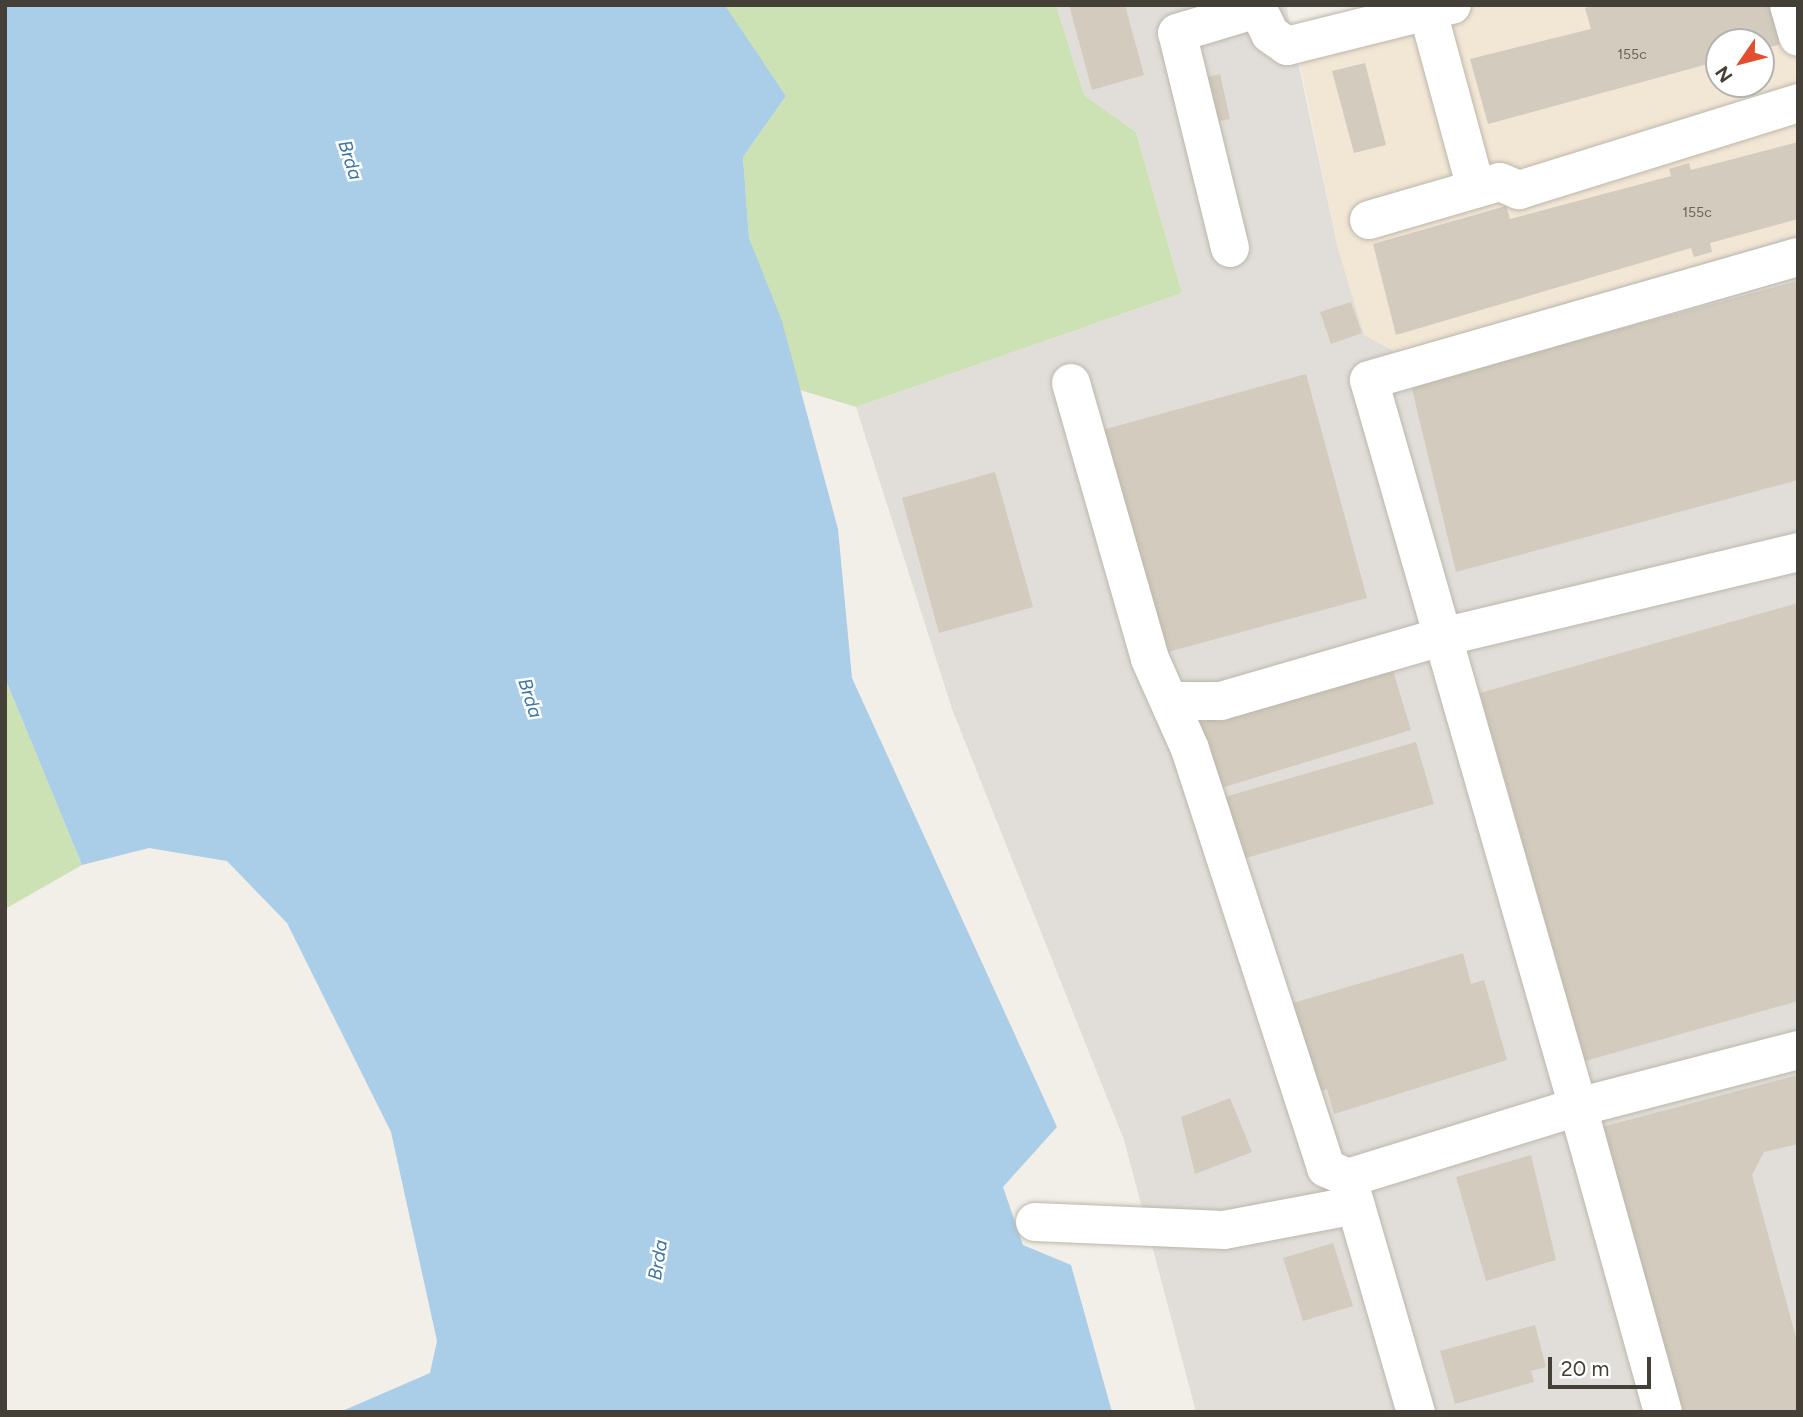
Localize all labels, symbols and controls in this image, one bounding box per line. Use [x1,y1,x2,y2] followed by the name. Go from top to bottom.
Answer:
[1705,28,1775,98] north arrow
[1617,47,1647,63] house number: 155c
[1710,62,1738,87] text: N
[333,137,367,183] water label: Brda
[1682,205,1712,221] house number: 155c
[513,675,547,721] water label: Brda
[644,1238,672,1282] water label: Brda
[1551,1344,1654,1388] scale bar
[1561,1356,1609,1381] text: 20 m

